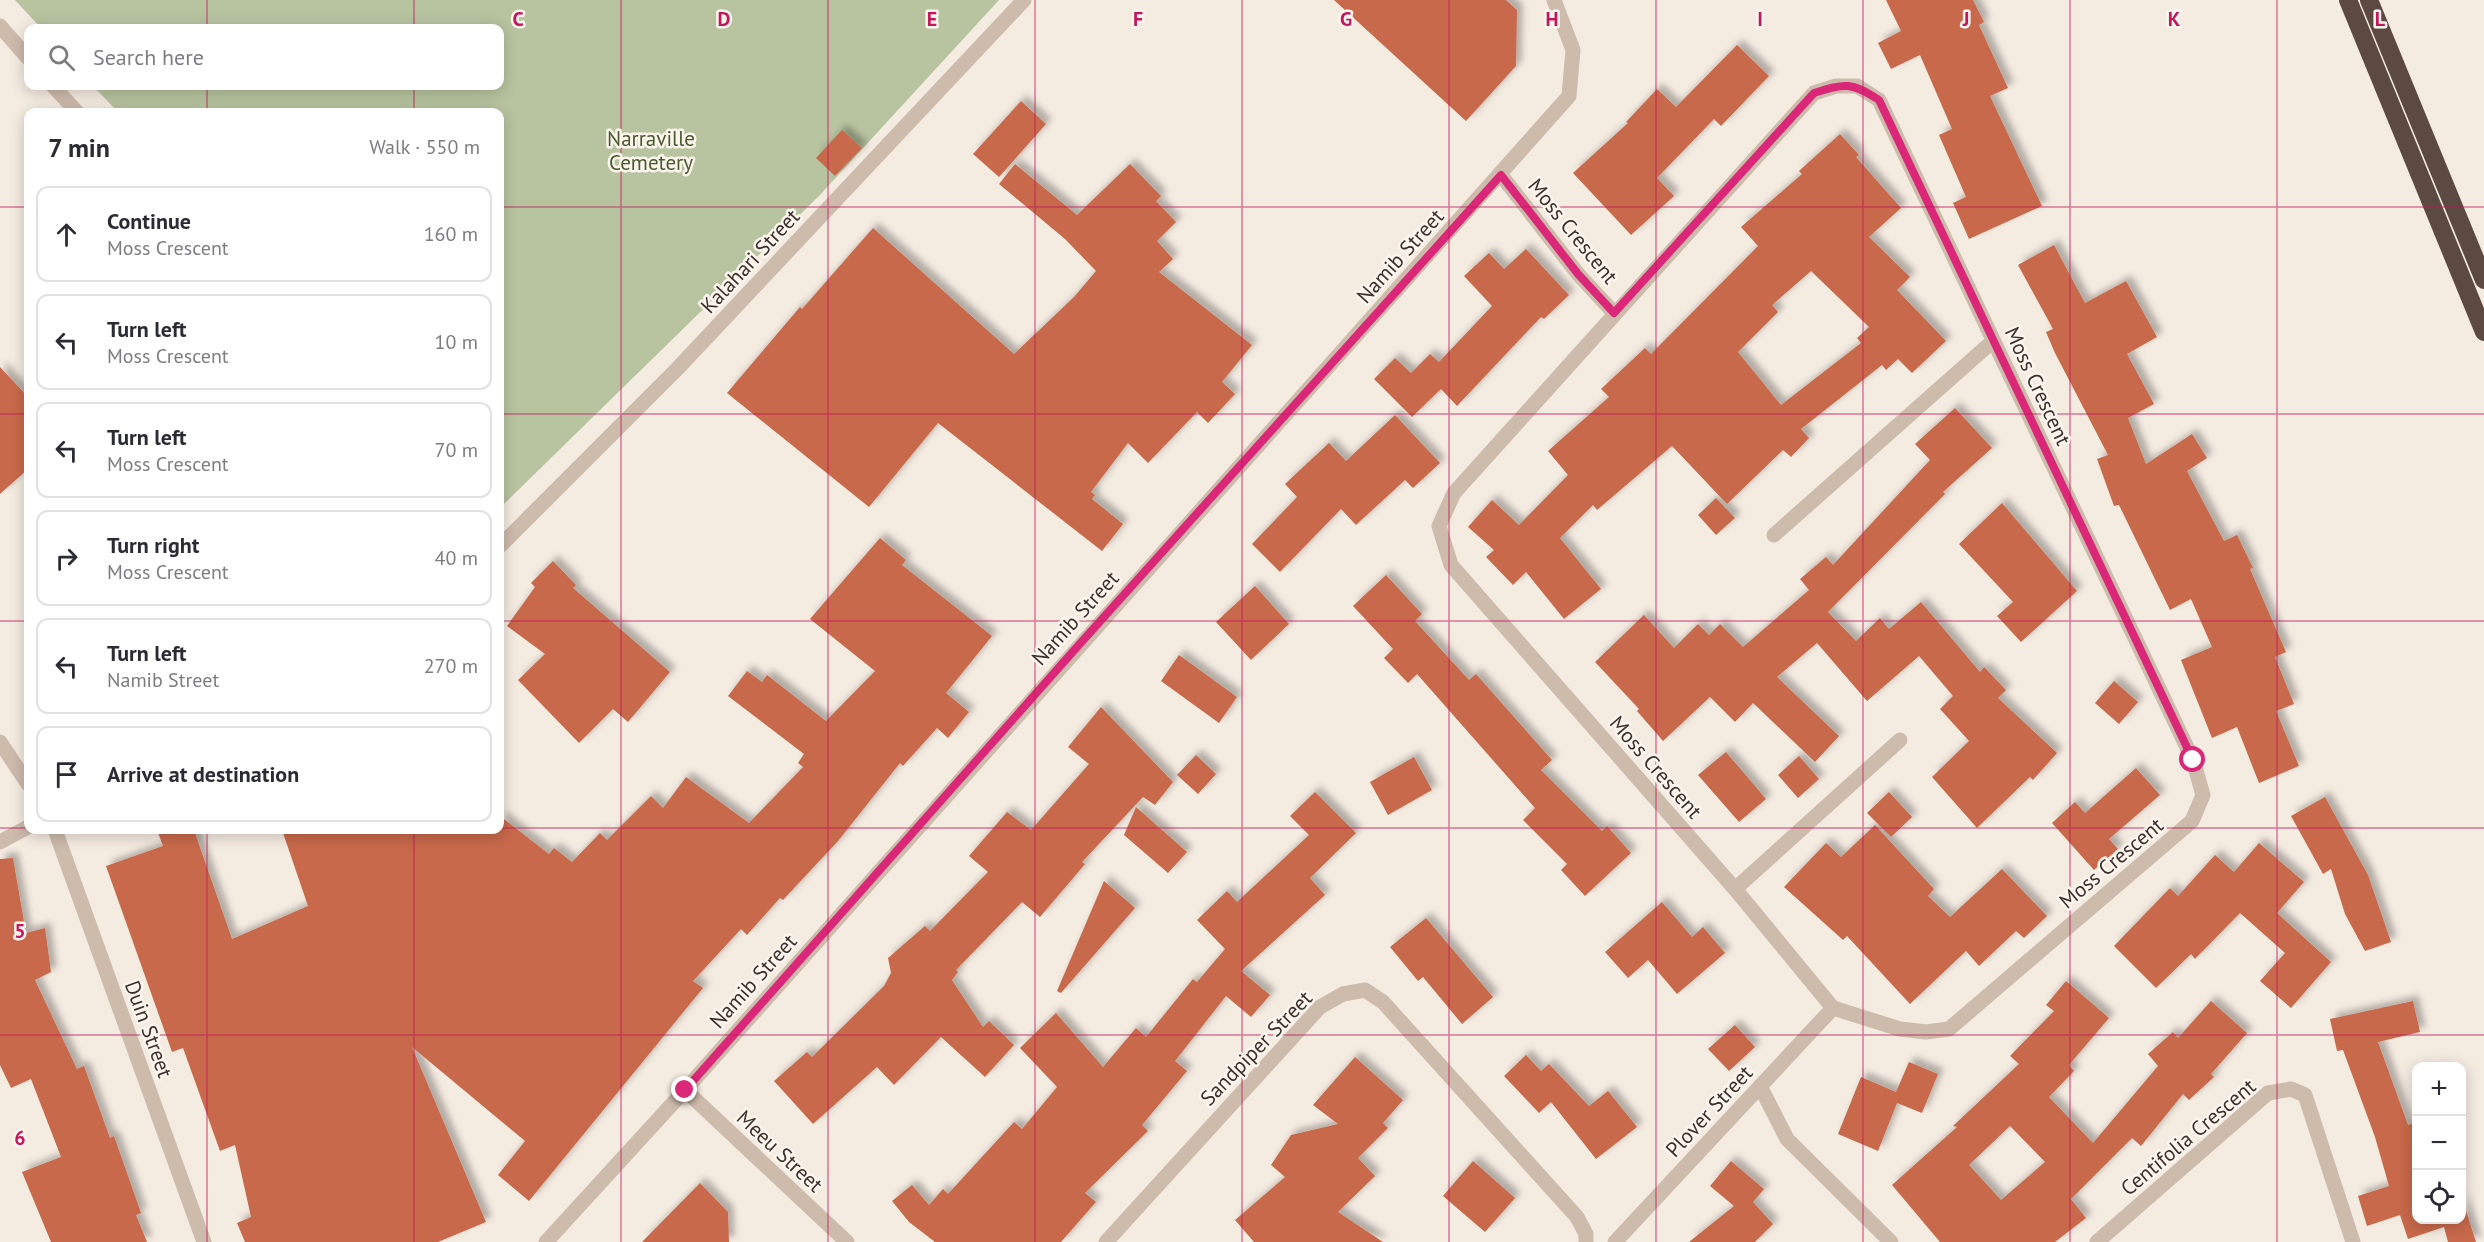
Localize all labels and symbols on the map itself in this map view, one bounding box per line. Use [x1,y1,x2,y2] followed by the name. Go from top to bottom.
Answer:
[512,6,524,32] text: C
[718,6,731,32] text: D
[927,6,937,32] text: E
[1133,6,1143,32] text: F
[1340,6,1352,32] text: G
[1545,6,1559,32] text: H
[1757,6,1763,32] text: I
[1962,6,1969,32] text: J
[2168,6,2181,32] text: K
[2375,6,2386,32] text: L
[607,125,695,176] park label: Narraville Cemetery
[1522,173,1624,289] street label: Moss Crescent
[695,203,805,319] street label: Kalahari Street
[1351,203,1449,309] street label: Namib Street
[1999,322,2077,450] street label: Moss Crescent
[1026,565,1124,671] street label: Namib Street
[1604,710,1708,824] street label: Moss Crescent
[2179,746,2205,772] route start
[2053,812,2169,914] street label: Moss Crescent
[14,918,26,944] text: 5
[704,928,802,1034] street label: Namib Street
[119,977,179,1081] street label: Duin Street
[1194,985,1318,1111] street label: Sandpiper Street
[1660,1059,1758,1163] street label: Plover Street
[2115,1073,2261,1201] street label: Centifolia Crescent
[671,1076,697,1102] route end
[731,1104,829,1198] street label: Meeu Street
[14,1125,26,1151] text: 6

